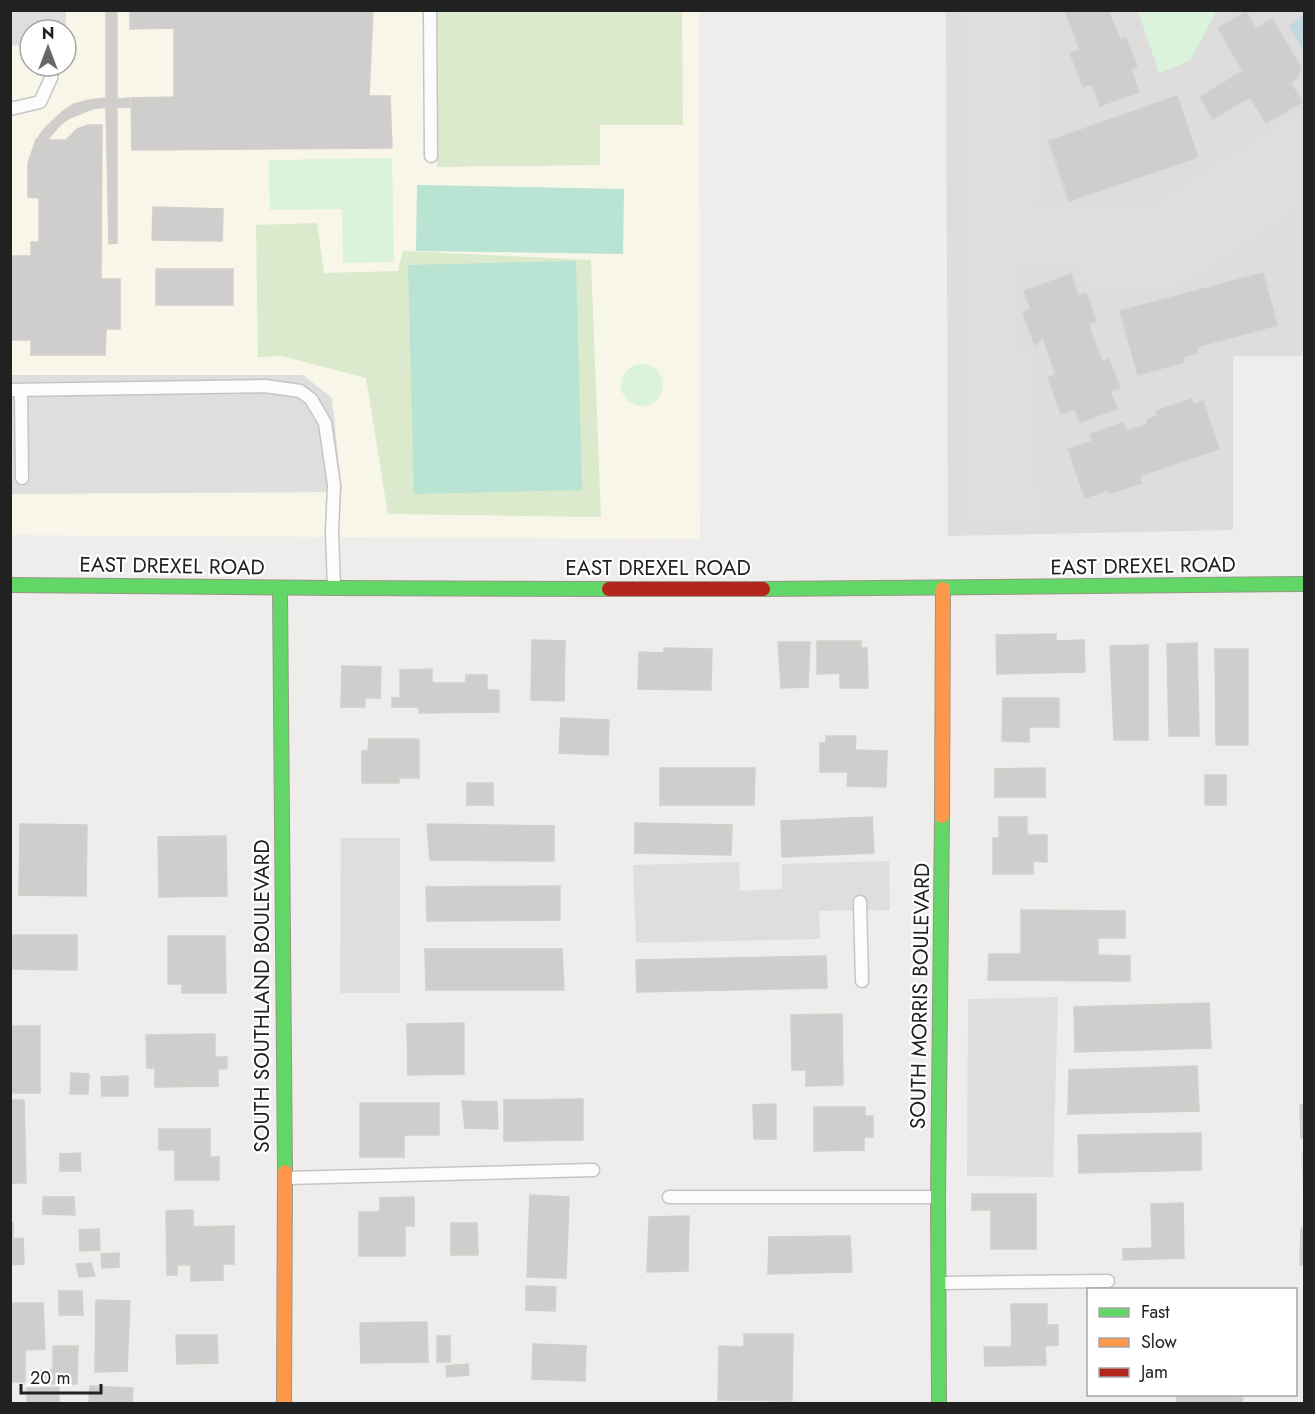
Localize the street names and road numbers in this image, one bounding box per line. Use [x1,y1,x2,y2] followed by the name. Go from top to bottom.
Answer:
[79,549,265,583] street label: EAST DREXEL ROAD
[1050,549,1236,583] street label: EAST DREXEL ROAD
[565,553,751,583] street label: EAST DREXEL ROAD
[247,839,277,1153] street label: SOUTH SOUTHLAND BOULEVARD
[903,863,937,1129] street label: SOUTH MORRIS BOULEVARD

